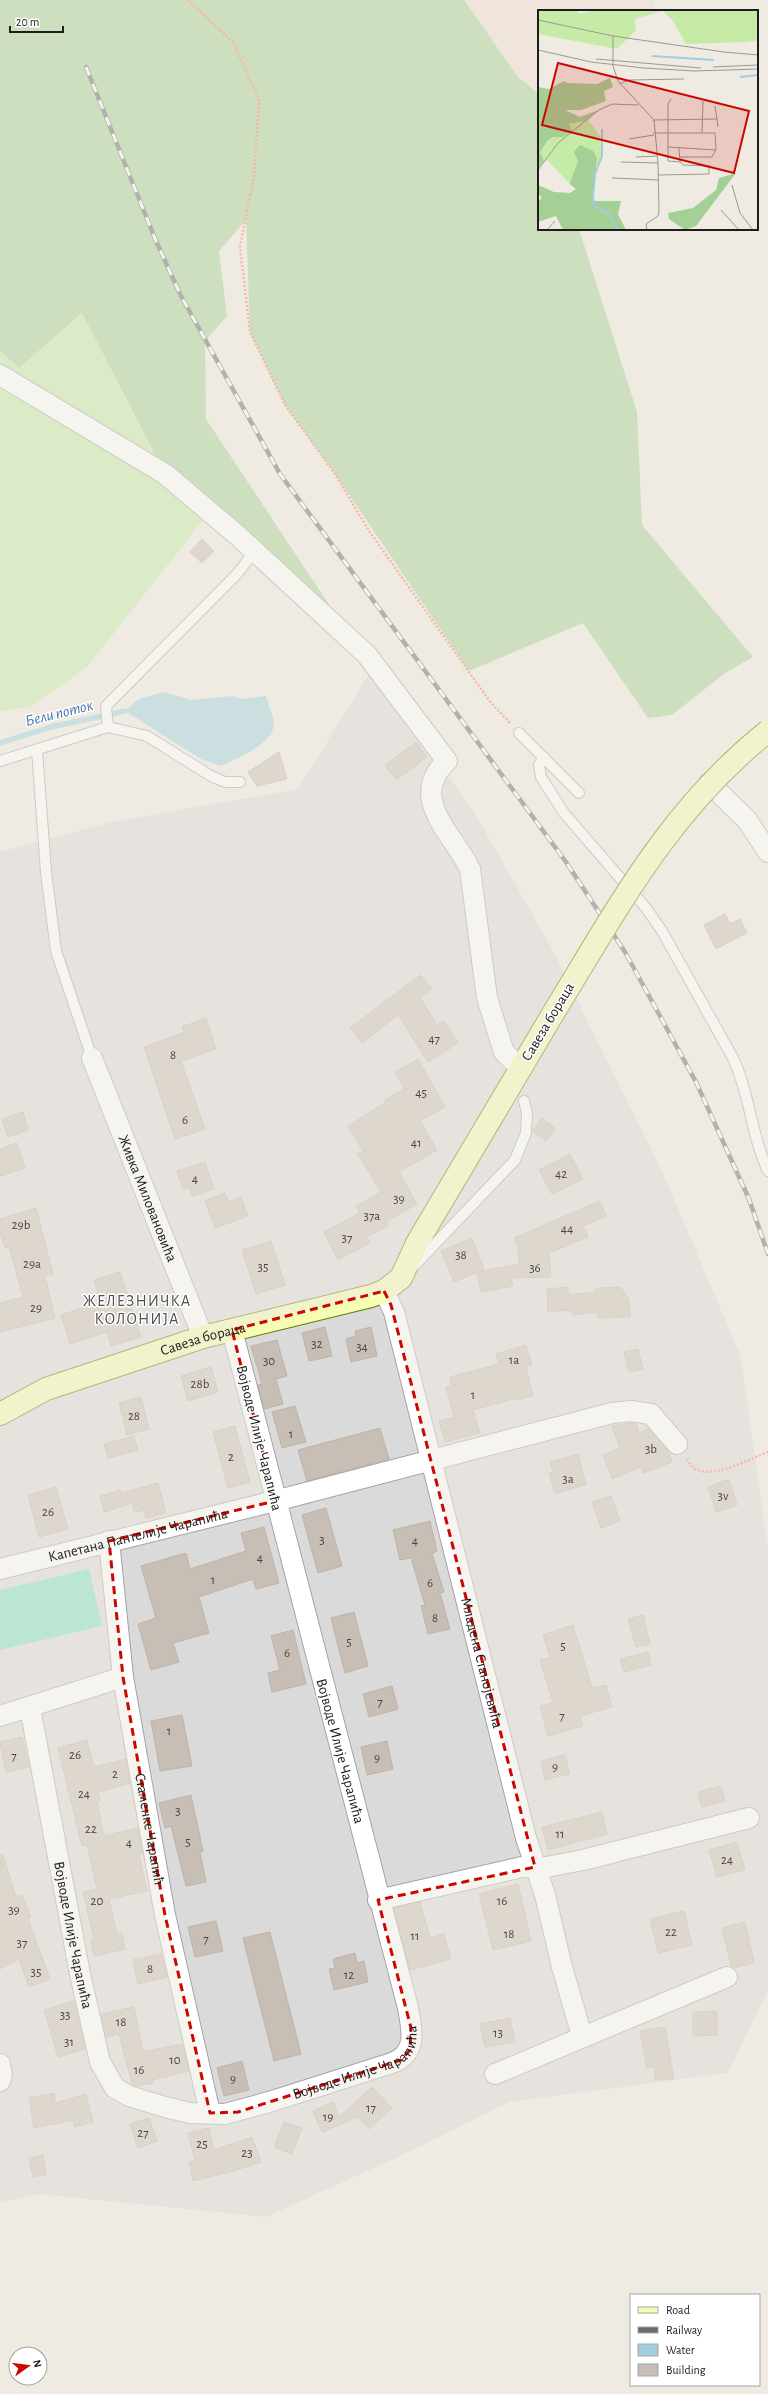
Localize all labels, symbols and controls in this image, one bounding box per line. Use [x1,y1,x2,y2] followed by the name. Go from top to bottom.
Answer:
[10,8,63,34] scale bar
[538,10,758,230] inset map
[16,16,39,28] text: 20 m
[23,697,95,729] water label: Бели поток
[519,980,577,1064] street label: Савеза бораца
[428,1033,440,1046] house number: 47
[170,1049,176,1062] house number: 8
[415,1087,427,1100] house number: 45
[182,1114,188,1127] house number: 6
[116,1133,180,1264] street label: Живка Миловановића
[411,1137,421,1150] house number: 41
[555,1168,567,1181] house number: 42
[192,1173,198,1186] house number: 4
[393,1193,405,1206] house number: 39
[364,1210,380,1223] house number: 37a
[12,1219,31,1232] house number: 29b
[561,1223,573,1236] house number: 44
[342,1232,353,1245] house number: 37
[455,1249,467,1262] house number: 38
[23,1258,41,1271] house number: 29a
[258,1261,268,1274] house number: 35
[529,1262,541,1275] house number: 36
[83,1293,191,1327] district label: ЖЕЛЕЗНИЧКА КОЛОНИЈА
[30,1302,42,1315] house number: 29
[158,1319,247,1358] street label: Савеза бораца
[311,1338,323,1351] house number: 32
[356,1341,368,1354] house number: 34
[509,1354,519,1367] house number: 1a
[263,1355,275,1368] house number: 30
[234,1364,284,1513] street label: Војводе Илије Чарапића
[191,1378,210,1391] house number: 28b
[471,1389,475,1402] house number: 1
[128,1410,140,1423] house number: 28
[289,1428,293,1441] house number: 1
[645,1443,657,1456] house number: 3b
[228,1451,234,1464] house number: 2
[562,1473,574,1486] house number: 3a
[718,1490,729,1503] house number: 3v
[47,1505,229,1564] street label: Капетана Пантелије Чарапића
[42,1506,54,1519] house number: 26
[319,1534,325,1547] house number: 3
[412,1535,418,1548] house number: 4
[257,1552,263,1565] house number: 4
[211,1574,215,1587] house number: 1
[427,1577,433,1590] house number: 6
[458,1596,506,1730] street label: Младена Станојевића
[432,1612,438,1625] house number: 8
[346,1636,352,1649] house number: 5
[560,1640,566,1653] house number: 5
[284,1647,290,1660] house number: 6
[313,1677,367,1825] street label: Војводе Илије Чарапића
[377,1696,383,1709] house number: 7
[559,1710,565,1723] house number: 7
[167,1725,171,1738] house number: 1
[69,1749,81,1762] house number: 26
[11,1750,17,1763] house number: 7
[374,1752,380,1765] house number: 9
[552,1761,558,1774] house number: 9
[112,1768,118,1781] house number: 2
[133,1772,167,1886] street label: Стаменке Чарапић
[78,1788,90,1801] house number: 24
[175,1805,181,1818] house number: 3
[85,1823,97,1836] house number: 22
[556,1828,564,1841] house number: 11
[185,1836,191,1849] house number: 5
[126,1837,132,1850] house number: 4
[721,1854,733,1867] house number: 24
[51,1860,95,2010] street label: Војводе Илије Чарапића
[91,1895,104,1908] house number: 20
[497,1895,507,1908] house number: 16
[8,1904,20,1917] house number: 39
[665,1926,677,1939] house number: 22
[504,1928,514,1941] house number: 18
[411,1930,419,1943] house number: 11
[203,1933,209,1946] house number: 7
[17,1937,28,1950] house number: 37
[147,1963,153,1976] house number: 8
[31,1966,41,1979] house number: 35
[344,1969,354,1982] house number: 12
[60,2009,70,2022] house number: 33
[116,2016,126,2029] house number: 18
[291,2025,419,2102] street label: Војводе Илије Чарапића
[493,2027,503,2040] house number: 13
[64,2036,74,2049] house number: 31
[169,2054,181,2067] house number: 10
[134,2064,144,2077] house number: 16
[230,2073,236,2086] house number: 9
[366,2102,377,2115] house number: 17
[323,2111,333,2124] house number: 19
[137,2127,149,2140] house number: 27
[196,2138,208,2151] house number: 25
[241,2147,253,2160] house number: 23
[630,2294,760,2386] legend
[666,2304,690,2316] text: Road
[666,2324,702,2337] text: Railway
[666,2344,695,2356] text: Water
[8,2346,48,2386] north arrow
[31,2359,43,2369] text: N
[666,2364,706,2376] text: Building

